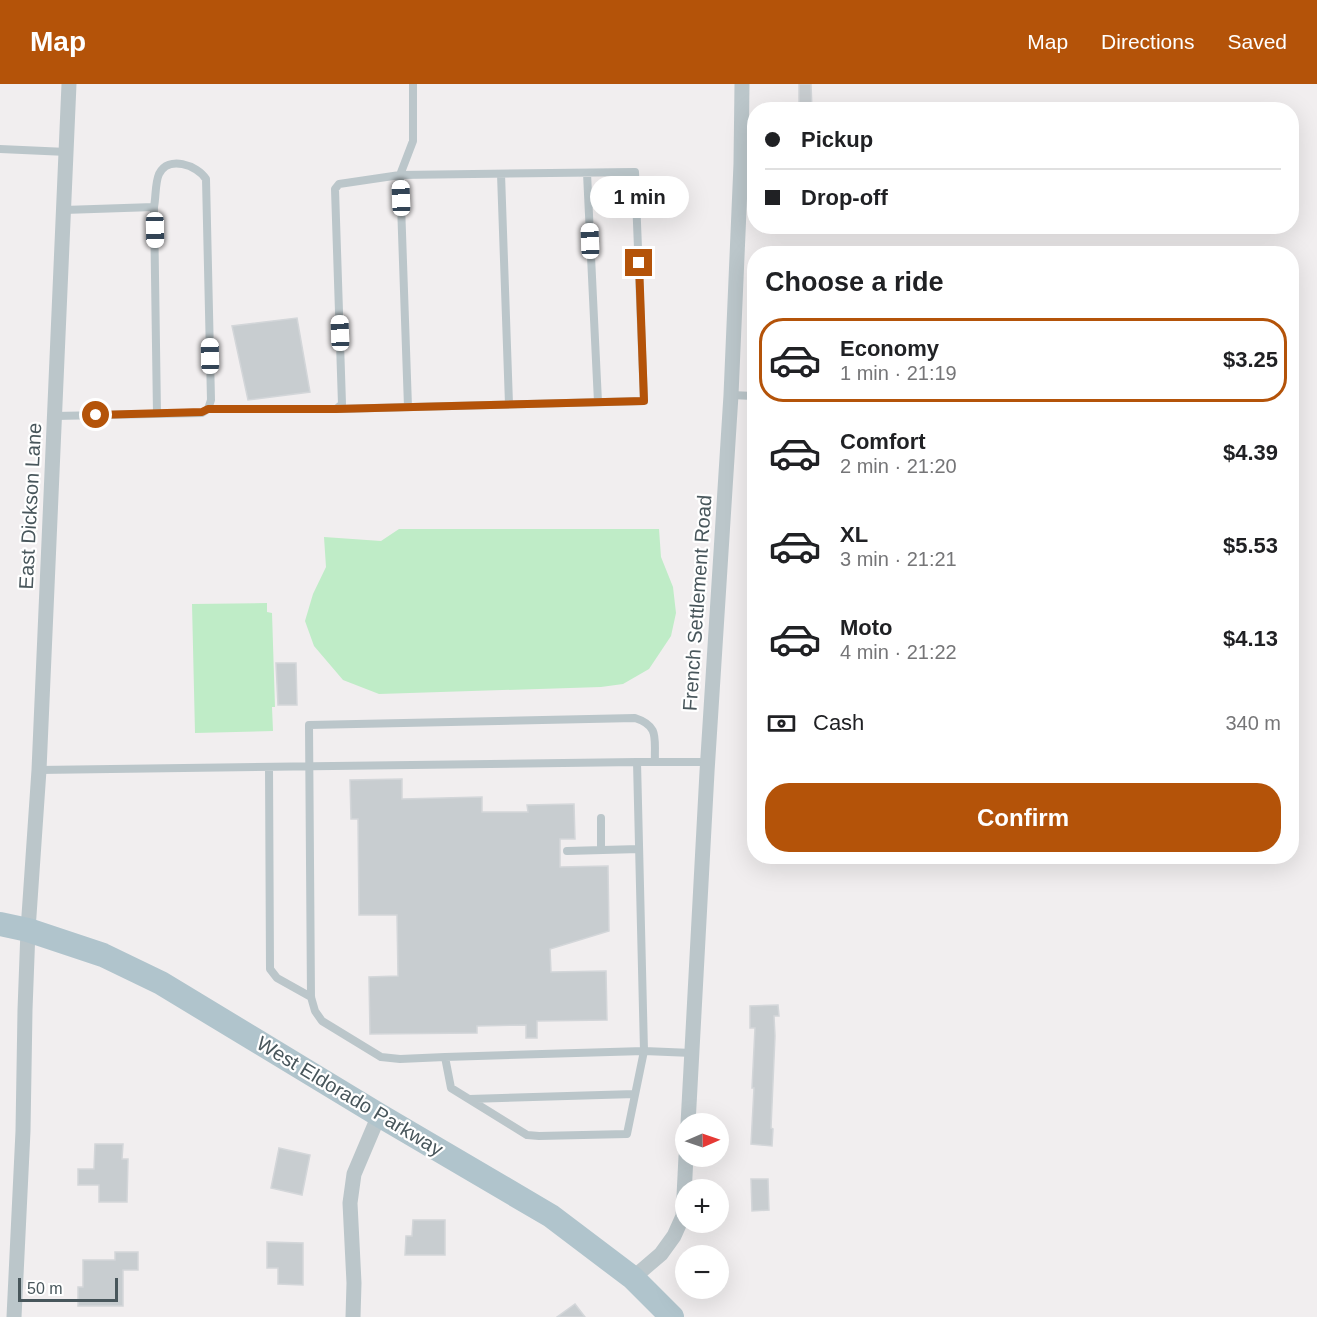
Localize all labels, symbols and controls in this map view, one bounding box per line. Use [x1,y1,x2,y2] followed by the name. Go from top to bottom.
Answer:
[30,26,86,57] text: Map
[1027,30,1068,53] text: Map
[1101,30,1194,53] text: Directions
[1227,30,1287,53] text: Saved
[801,127,873,152] text: Pickup
[590,176,688,218] callout: 1 min
[391,180,411,216] car
[801,185,888,210] text: Drop-off
[613,186,666,208] text: 1 min
[146,212,164,248] car
[580,223,600,259] car
[625,249,652,276] route end
[765,267,944,297] text: Choose a ride
[330,315,350,351] car
[768,333,822,387] icon: car
[840,336,939,361] text: Economy
[201,338,219,374] car
[1223,347,1278,372] text: $3.25
[840,362,957,384] text: 1 min · 21:19
[82,401,109,428] route start
[15,422,45,590] street label: East Dickson Lane
[768,426,822,480] icon: car
[840,429,926,454] text: Comfort
[1223,440,1278,465] text: $4.39
[840,455,957,477] text: 2 min · 21:20
[678,494,716,712] street label: French Settlement Road
[768,519,822,573] icon: car
[840,522,868,547] text: XL
[1223,533,1278,558] text: $5.53
[840,548,957,570] text: 3 min · 21:21
[768,612,822,666] icon: car
[840,615,893,640] text: Moto
[1223,626,1278,651] text: $4.13
[840,641,957,663] text: 4 min · 21:22
[765,707,798,740] icon: cash
[813,710,864,735] text: Cash
[1225,712,1281,734] text: 340 m
[765,783,1281,852] button: Confirm
[253,1032,447,1160] street label: West Eldorado Parkway
[675,1113,729,1167] north arrow
[675,1113,729,1299] map controls
[675,1179,729,1233] button: +
[675,1245,729,1299] button: −
[18,1275,118,1302] scale bar
[27,1280,63,1297] text: 50 m

